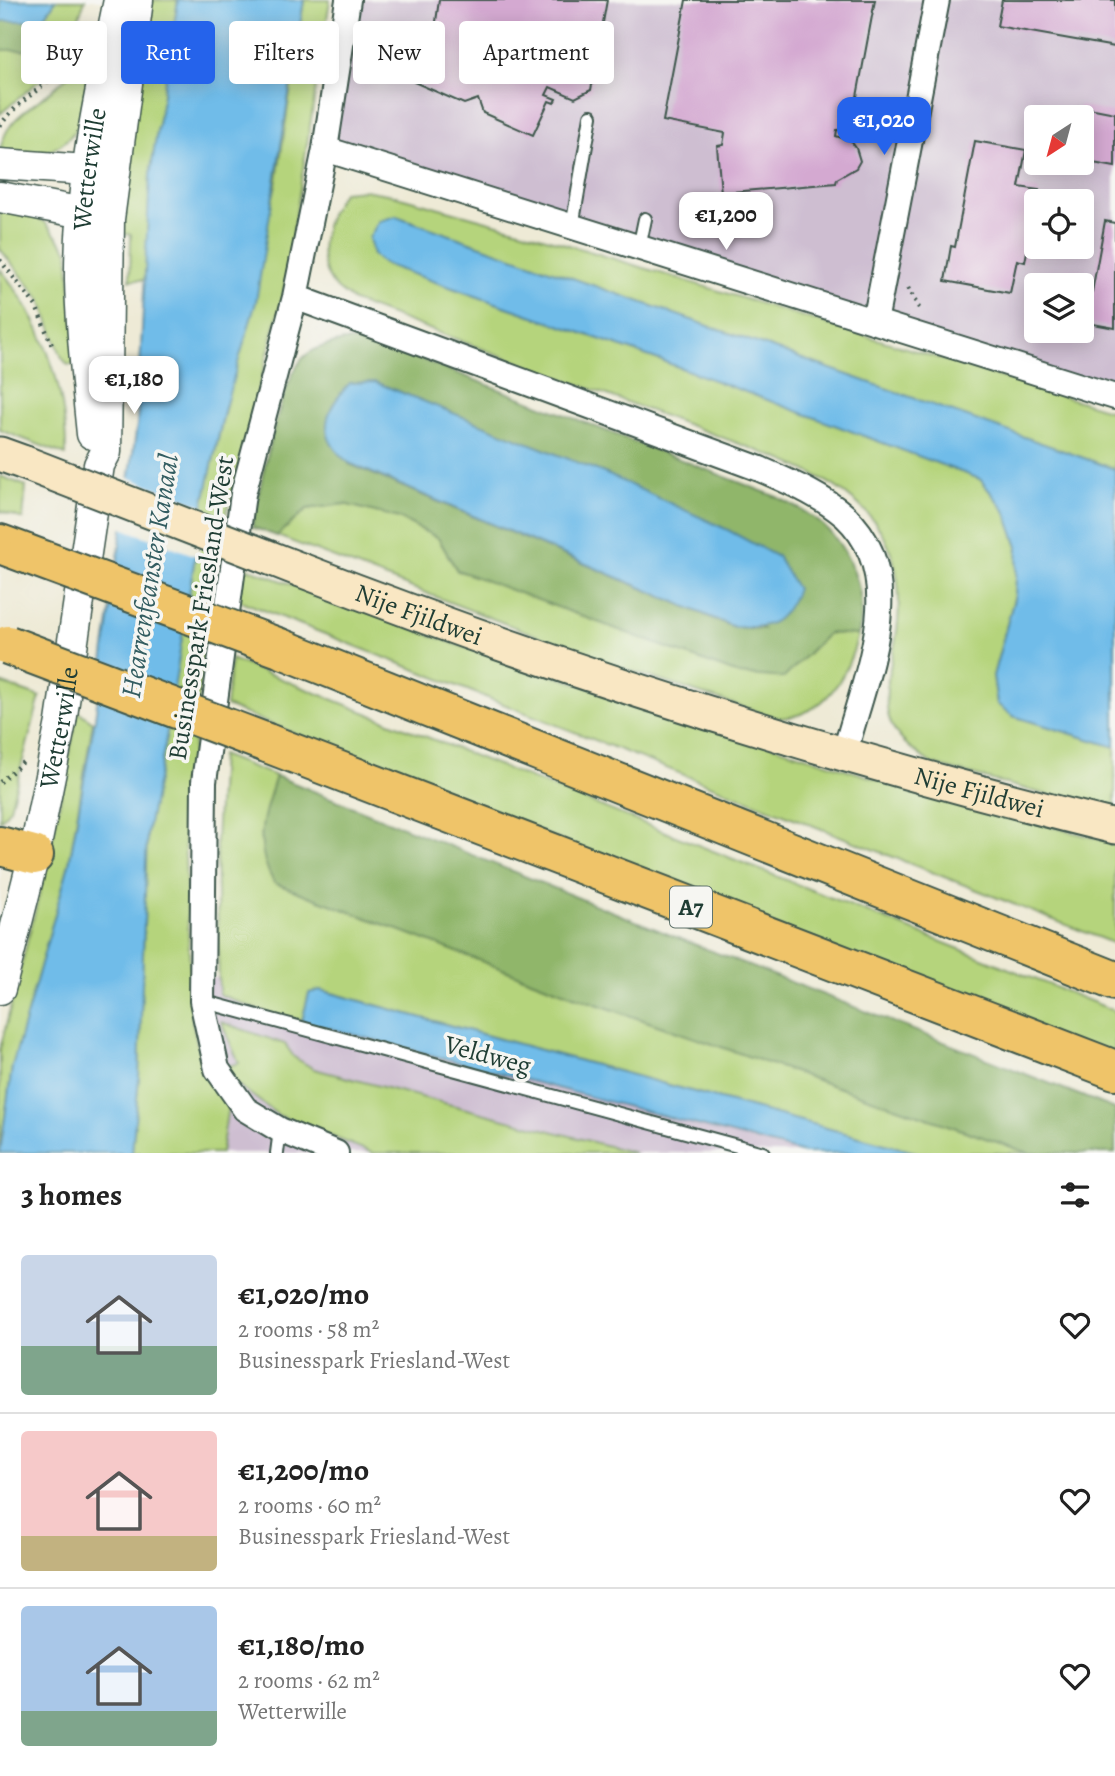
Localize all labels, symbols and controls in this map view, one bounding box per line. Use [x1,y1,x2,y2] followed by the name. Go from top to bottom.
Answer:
[21,21,107,84] chip: Buy
[121,21,215,84] chip: Rent
[229,21,339,84] chip: Filters
[353,21,445,84] chip: New
[459,21,614,84] chip: Apartment
[827,97,941,157] pin: €1,020
[853,104,915,135] text: €1,020
[64,105,115,232] street label: Wetterwille
[1024,105,1094,175] north arrow
[1024,105,1094,343] map controls
[1024,189,1094,259] button: locate
[669,192,783,252] pin: €1,200
[695,199,757,230] text: €1,200
[1024,273,1094,343] button: layers
[77,356,191,416] pin: €1,180
[105,363,163,394] text: €1,180
[112,451,188,701] water label: Hearrenfeanster Kanaal
[160,453,242,763] street label: Businesspark Friesland-West
[350,575,488,654] street label: Nije Fjildwei
[30,664,86,793] street label: Wetterwille
[910,758,1048,826] street label: Nije Fjildwei
[670,887,712,928] road number: A7
[440,1026,535,1083] street label: Veldweg
[21,1175,122,1215] text: 3 homes
[1056,1176,1094,1214] icon: filters
[238,1274,369,1314] text: €1,020/mo
[77,1283,161,1367] icon: home
[1056,1306,1094,1344] icon: heart
[238,1314,379,1345] text: 2 rooms · 58 m²
[238,1345,510,1376] text: Businesspark Friesland-West
[238,1450,369,1490] text: €1,200/mo
[77,1459,161,1543] icon: home
[1056,1482,1094,1520] icon: heart
[238,1490,381,1521] text: 2 rooms · 60 m²
[238,1521,510,1552] text: Businesspark Friesland-West
[238,1625,365,1665] text: €1,180/mo
[77,1634,161,1718] icon: home
[1056,1657,1094,1695] icon: heart
[238,1665,380,1696] text: 2 rooms · 62 m²
[238,1696,347,1727] text: Wetterwille

